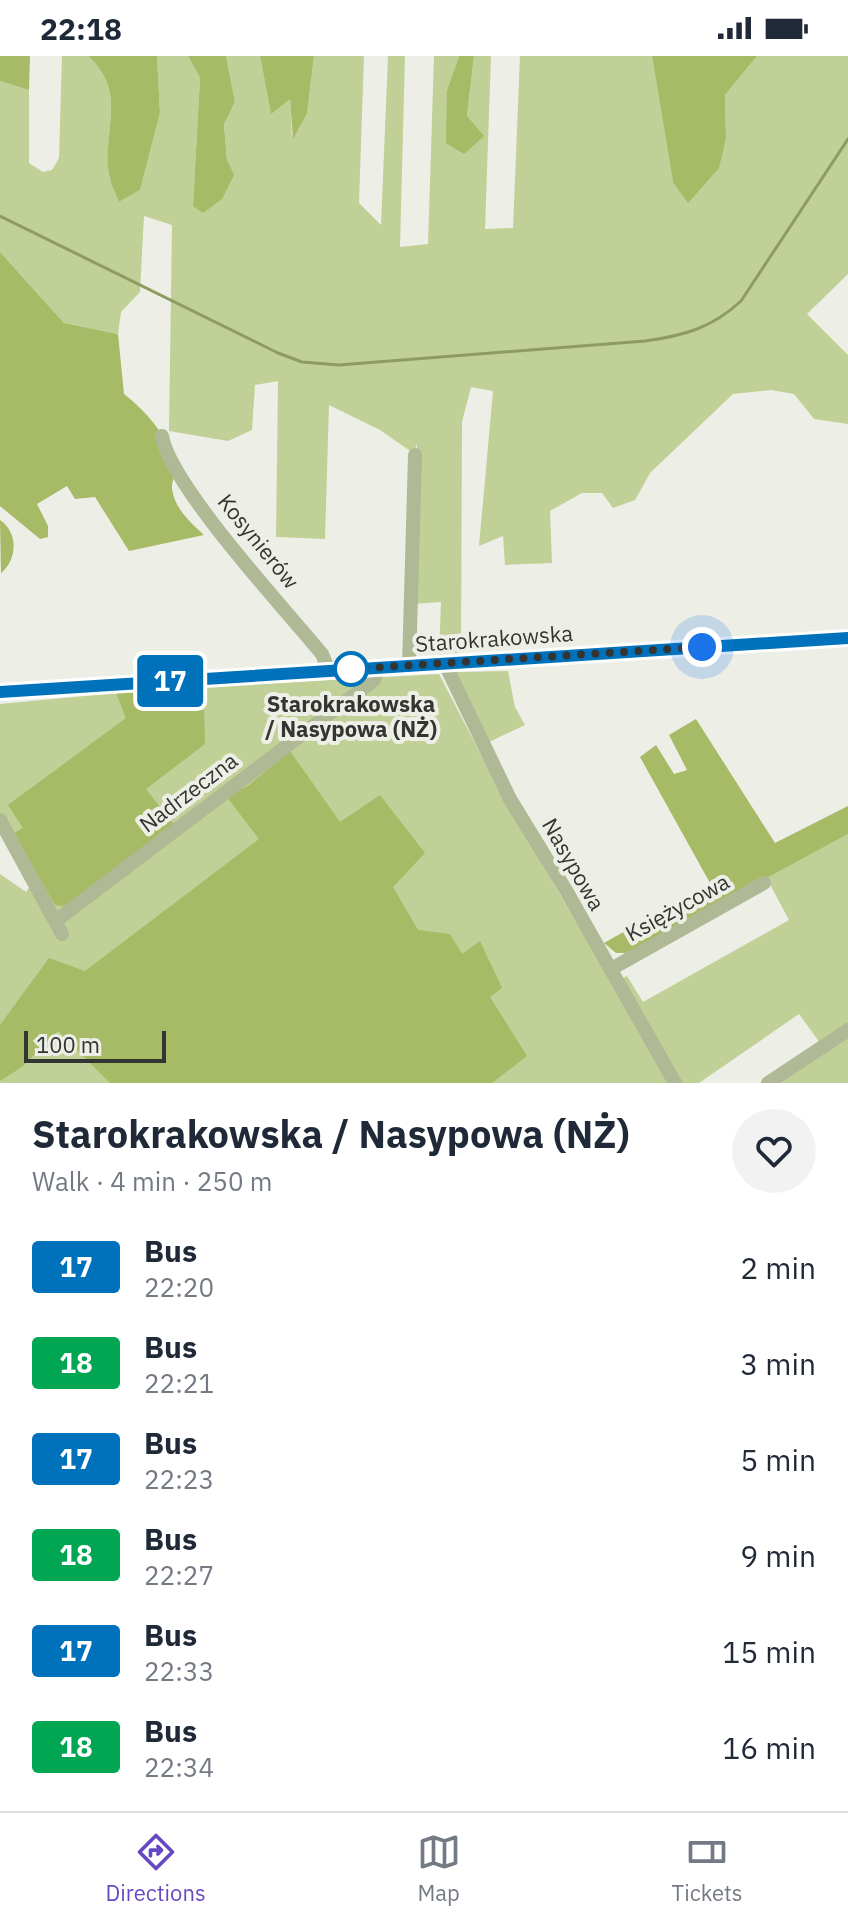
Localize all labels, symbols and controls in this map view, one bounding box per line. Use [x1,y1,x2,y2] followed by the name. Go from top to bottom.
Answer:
[40,9,122,48] text: 22:18
[212,488,306,595] street label: Kosynierów
[414,618,574,658] street label: Starokrakowska
[682,627,722,667] your location
[334,652,368,686] marker: Starokrakowska / Nasypowa (NŻ)
[134,655,206,707] line badge: 17
[153,662,187,699] text: 17
[265,689,437,743] place label: Starokrakowska / Nasypowa (NŻ)
[133,745,243,838] street label: Nadrzeczna
[536,813,612,916] street label: Nasypowa
[620,866,734,948] street label: Księżycowa
[24,1027,166,1063] scale bar
[36,1030,100,1059] text: 100 m
[32,1109,630,1158] text: Starokrakowska / Nasypowa (NŻ)
[732,1109,816,1193] button: heart
[32,1164,272,1198] text: Walk · 4 min · 250 m
[144,1231,197,1270] text: Bus
[59,1248,93,1285] text: 17
[740,1248,816,1287] text: 2 min
[144,1270,214,1304] text: 22:20
[144,1327,197,1366] text: Bus
[59,1344,93,1381] text: 18
[740,1344,816,1383] text: 3 min
[144,1366,214,1400] text: 22:21
[144,1423,197,1462] text: Bus
[59,1440,93,1477] text: 17
[740,1440,816,1479] text: 5 min
[144,1462,214,1496] text: 22:23
[144,1519,197,1558] text: Bus
[59,1536,93,1573] text: 18
[740,1536,816,1575] text: 9 min
[144,1558,214,1592] text: 22:27
[144,1615,197,1654] text: Bus
[59,1632,93,1669] text: 17
[722,1632,816,1671] text: 15 min
[144,1654,214,1688] text: 22:33
[144,1711,197,1750] text: Bus
[59,1728,93,1765] text: 18
[722,1728,816,1767] text: 16 min
[144,1750,214,1784] text: 22:34
[105,1830,206,1907] tab: Directions
[417,1830,461,1907] tab: Map
[672,1830,742,1907] tab: Tickets

